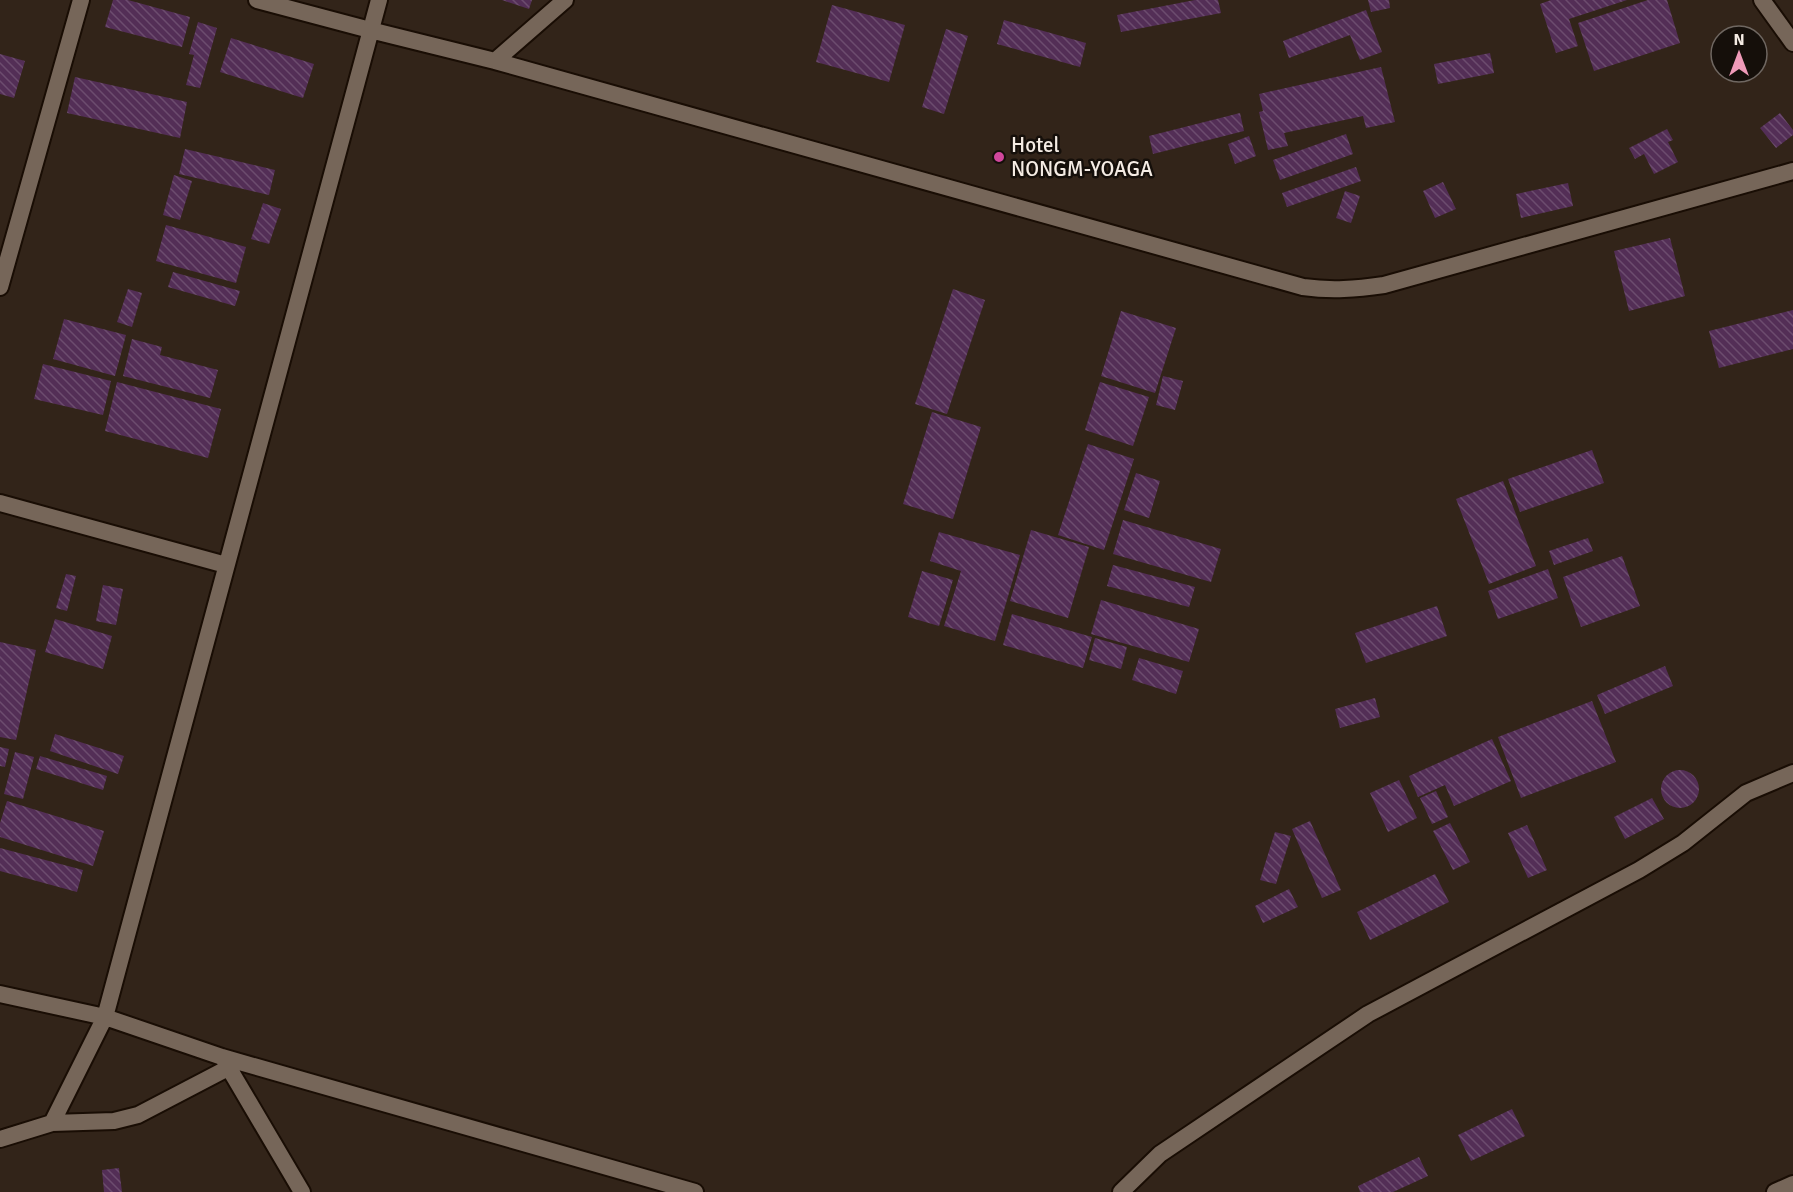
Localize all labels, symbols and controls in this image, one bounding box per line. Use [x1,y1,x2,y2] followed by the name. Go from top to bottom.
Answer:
[1709,24,1769,84] north arrow
[1733,30,1745,50] text: N
[1011,132,1153,182] place label: Hotel NONGM-YOAGA
[992,150,1006,164] marker: Hotel NONGM-YOAGA

